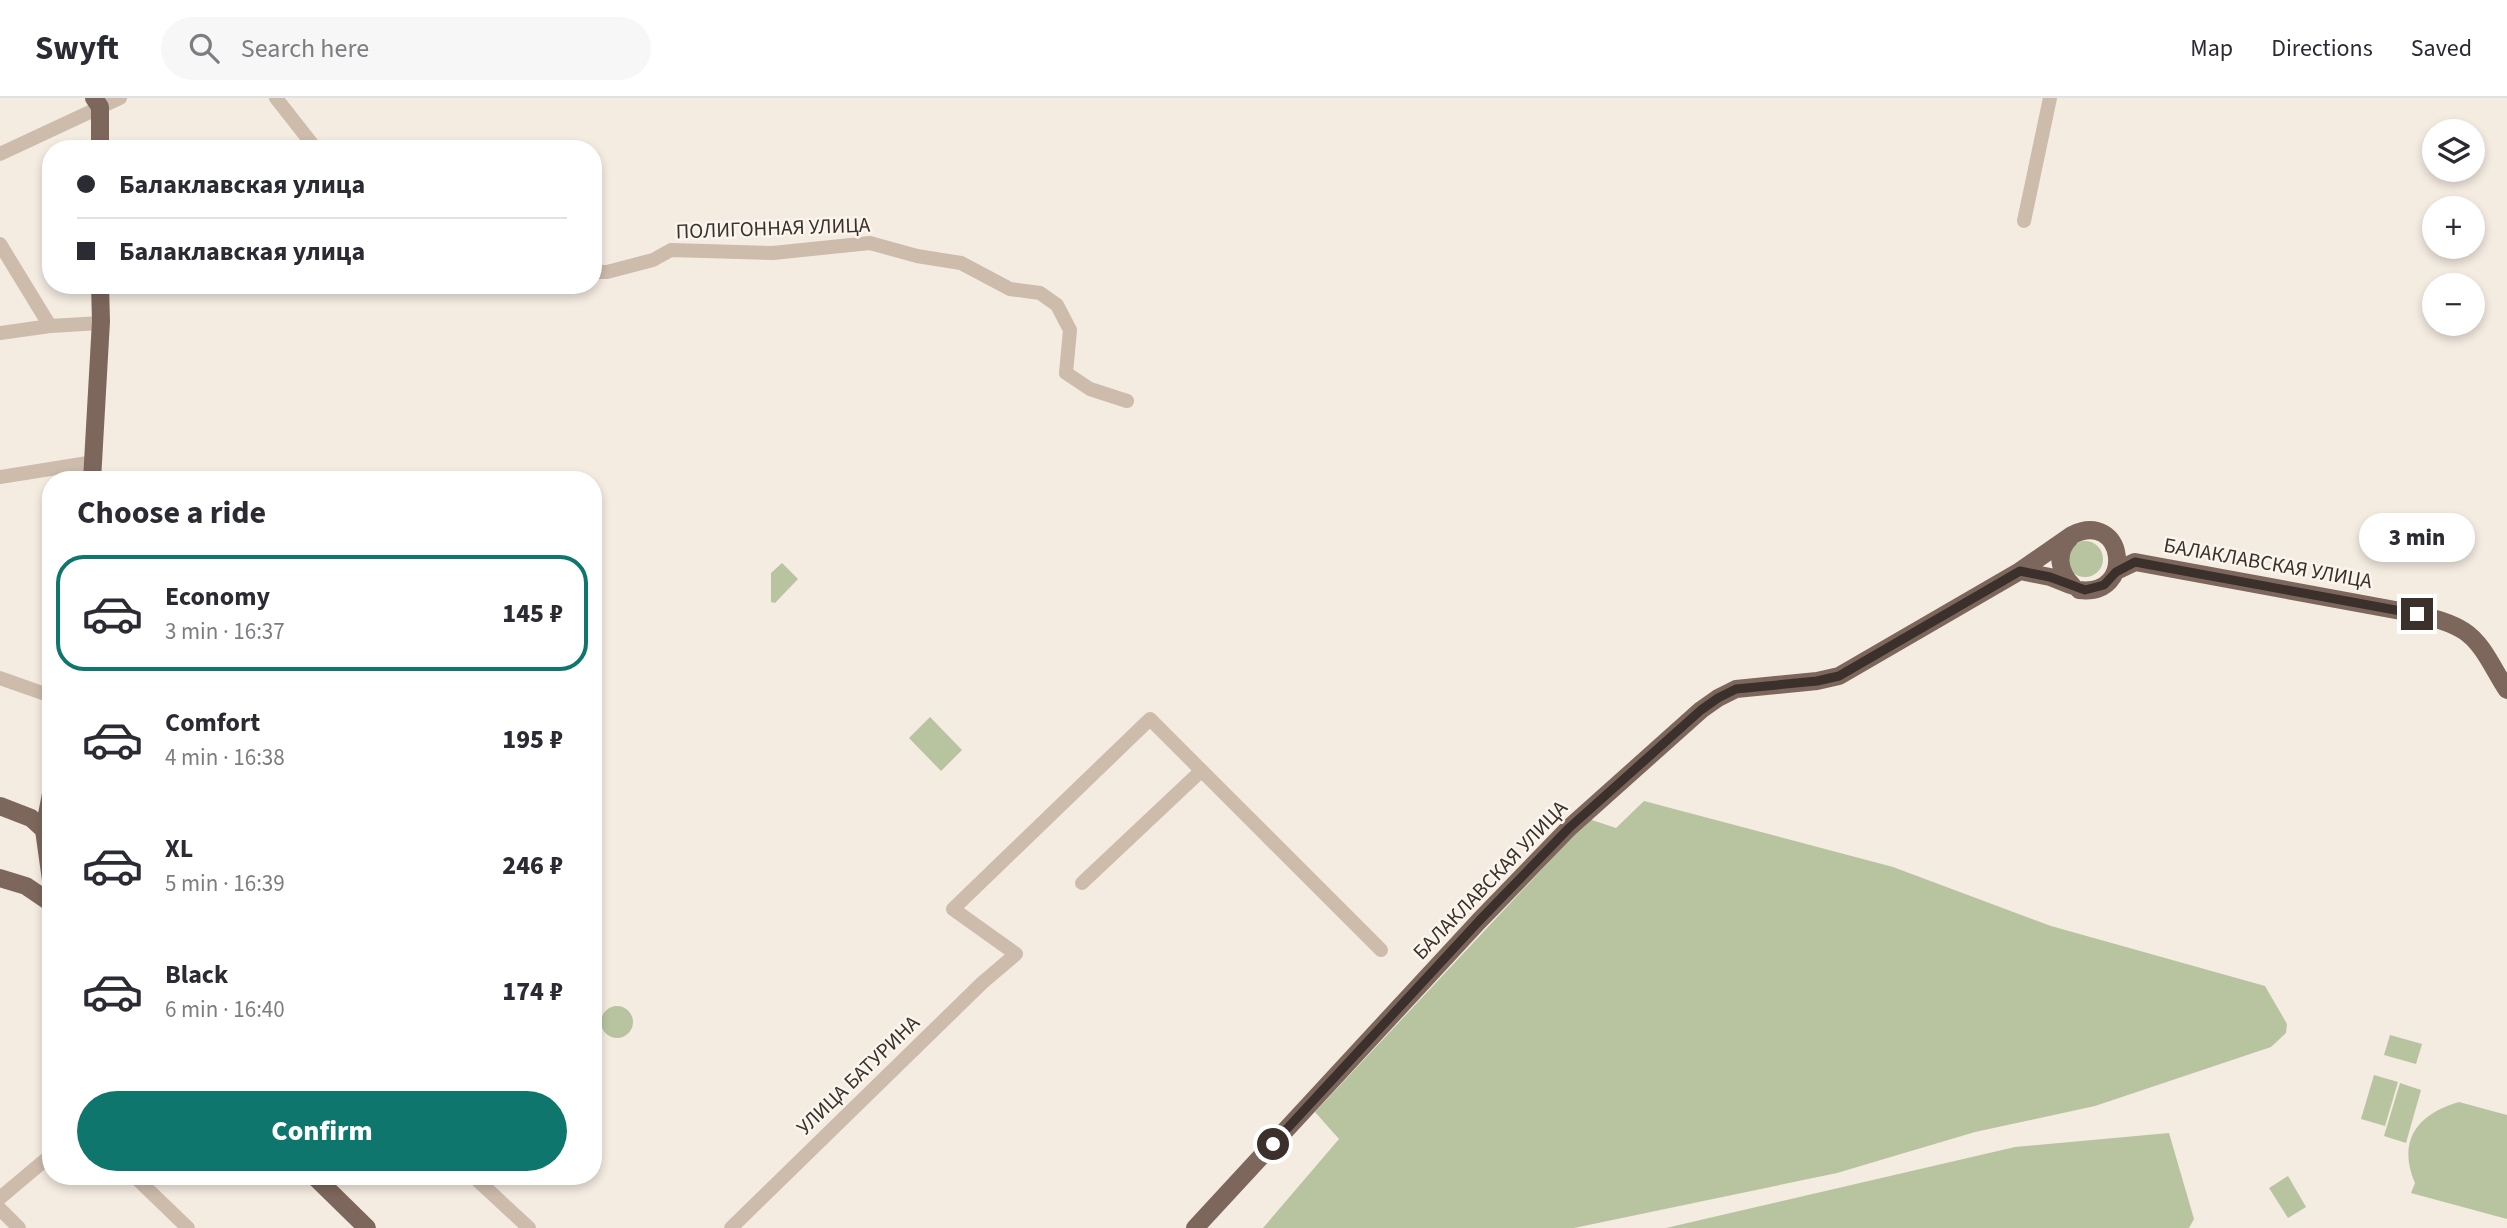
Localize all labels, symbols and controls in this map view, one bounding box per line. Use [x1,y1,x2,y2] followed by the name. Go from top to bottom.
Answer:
[161,17,651,80] search box
[35,25,119,72] text: Swyft
[185,29,223,67] icon: search
[241,30,369,67] text: Search here
[2190,31,2233,66] text: Map
[2271,31,2373,66] text: Directions
[2411,31,2472,66] text: Saved
[2422,119,2485,336] map controls
[2422,119,2485,182] button: layers
[119,166,365,203] text: Балаклавская улица
[2422,196,2485,259] button: +
[675,210,871,246] street label: ПОЛИГОННАЯ УЛИЦА
[119,233,365,270] text: Балаклавская улица
[2422,273,2485,336] button: −
[77,490,266,536] text: Choose a ride
[2359,512,2475,561] callout: 3 min
[2389,521,2445,554] text: 3 min
[2161,530,2375,596] street label: БАЛАКЛАВСКАЯ УЛИЦА
[165,578,270,615] text: Economy
[81,582,144,645] icon: car
[502,595,563,632] text: 145 ₽
[2401,598,2433,630] route end
[165,615,285,648] text: 3 min · 16:37
[165,704,260,741] text: Comfort
[81,708,144,771] icon: car
[502,721,563,758] text: 195 ₽
[165,741,285,774] text: 4 min · 16:38
[1406,793,1575,966] street label: БАЛАКЛАВСКАЯ УЛИЦА
[165,830,193,867] text: XL
[81,834,144,897] icon: car
[502,847,563,884] text: 246 ₽
[165,867,285,900] text: 5 min · 16:39
[165,956,228,993] text: Black
[81,960,144,1023] icon: car
[502,973,563,1010] text: 174 ₽
[165,993,285,1026] text: 6 min · 16:40
[790,1008,927,1142] street label: УЛИЦА БАТУРИНА
[77,1091,567,1171] button: Confirm
[1257,1128,1289,1160] route start

